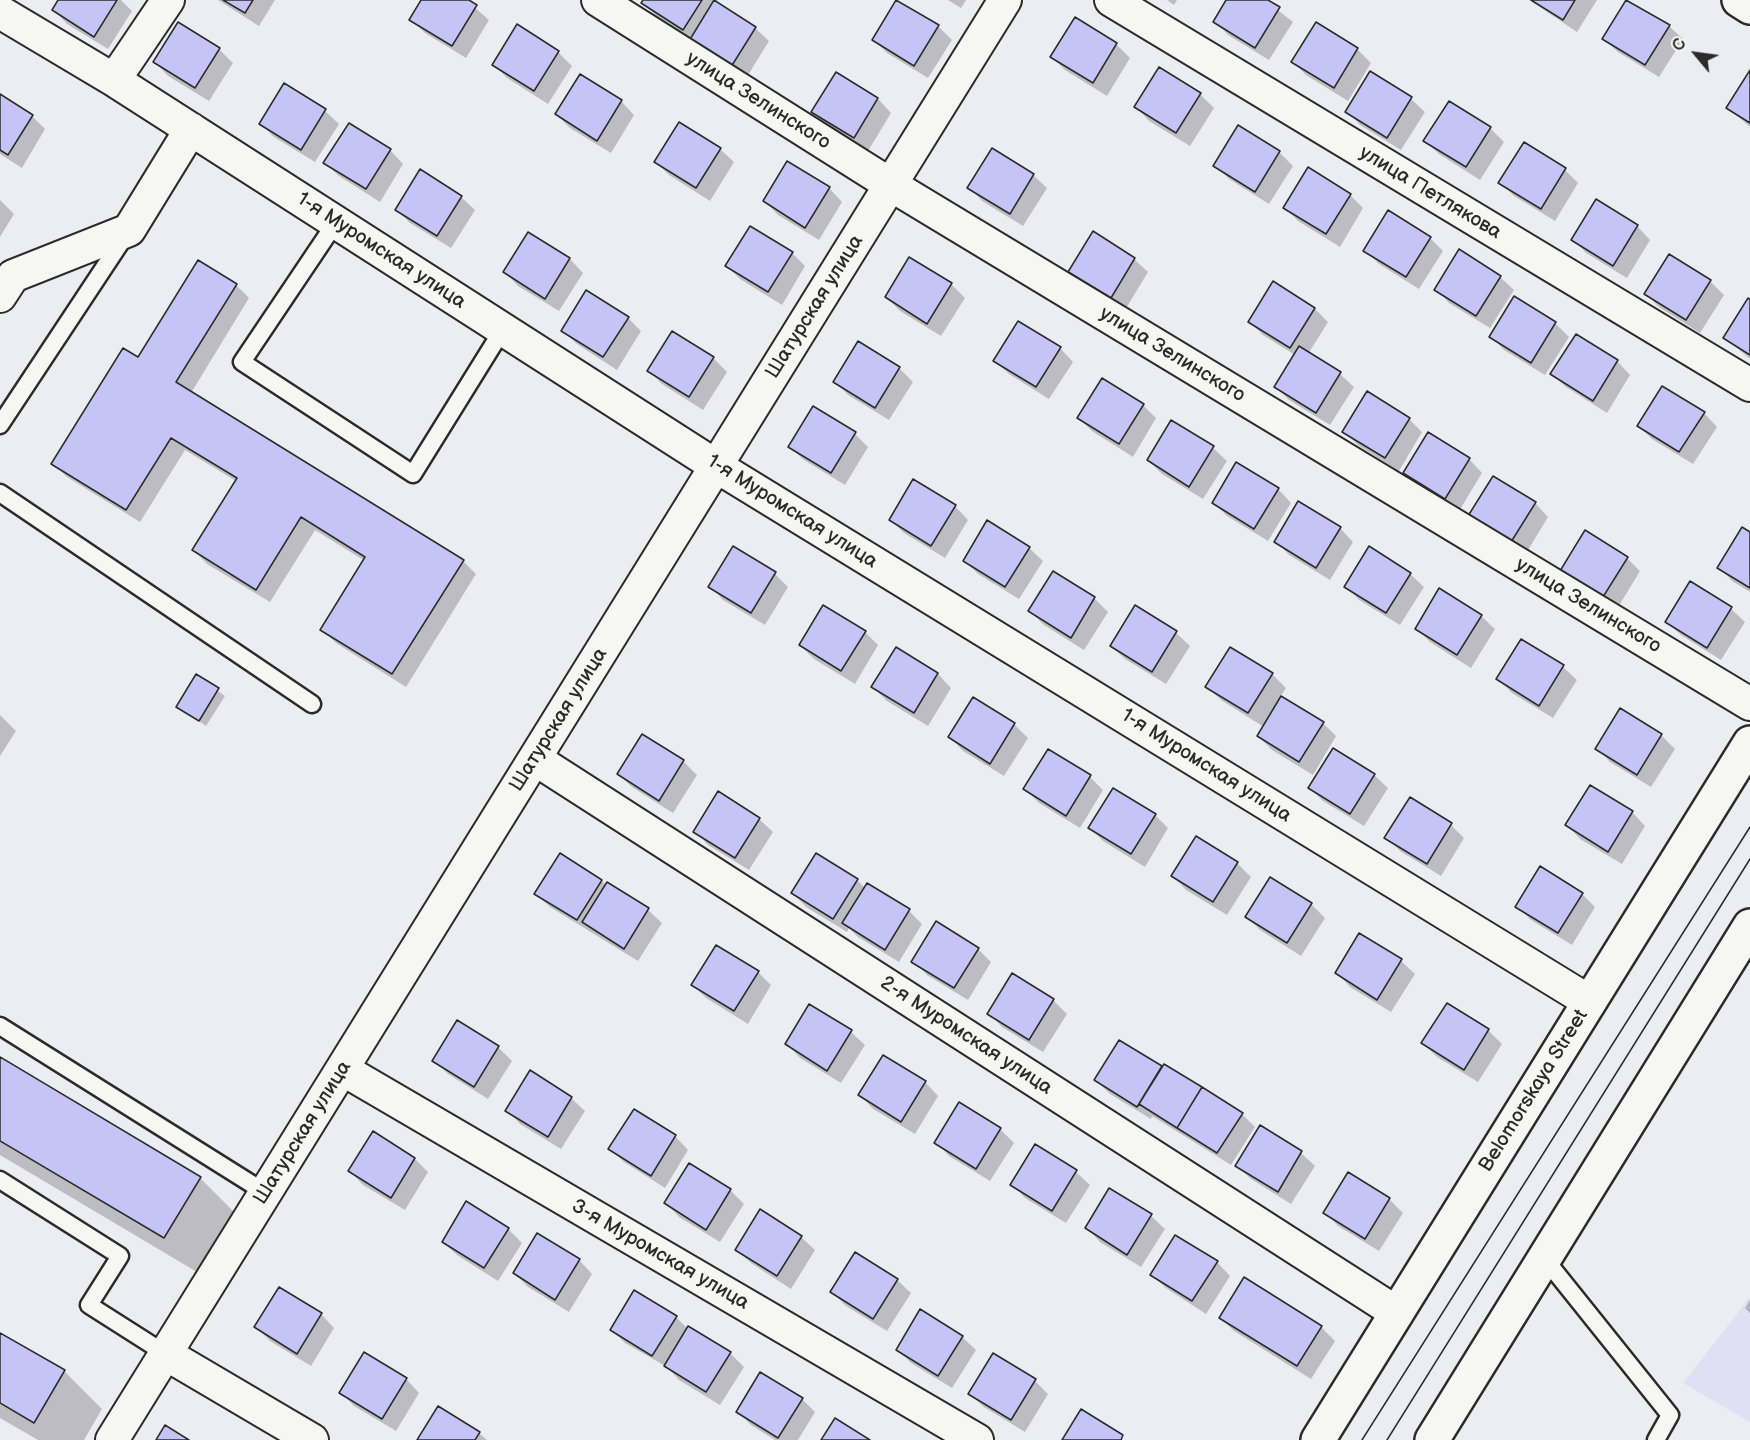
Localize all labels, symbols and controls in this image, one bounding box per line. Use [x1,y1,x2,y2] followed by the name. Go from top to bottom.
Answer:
[1666,24,1726,84] north arrow
[1669,36,1691,55] text: С
[681,47,835,155] street label: улица Зелинского
[1355,141,1505,245] street label: улица Петлякова
[292,188,470,314] street label: 1-я Муромская улица
[761,231,869,383] street label: Шатурская улица
[1095,302,1249,408] street label: улица Зелинского
[702,450,882,574] street label: 1-я Муромская улица
[1511,553,1665,659] street label: улица Зелинского
[505,644,613,796] street label: Шатурская улица
[1116,704,1296,828] street label: 1-я Муромская улица
[875,971,1057,1101] street label: 2-я Муромская улица
[1474,1005,1594,1177] street label: Belomorskaya Street
[249,1057,357,1209] street label: Шатурская улица
[567,1194,753,1316] street label: 3-я Муромская улица

